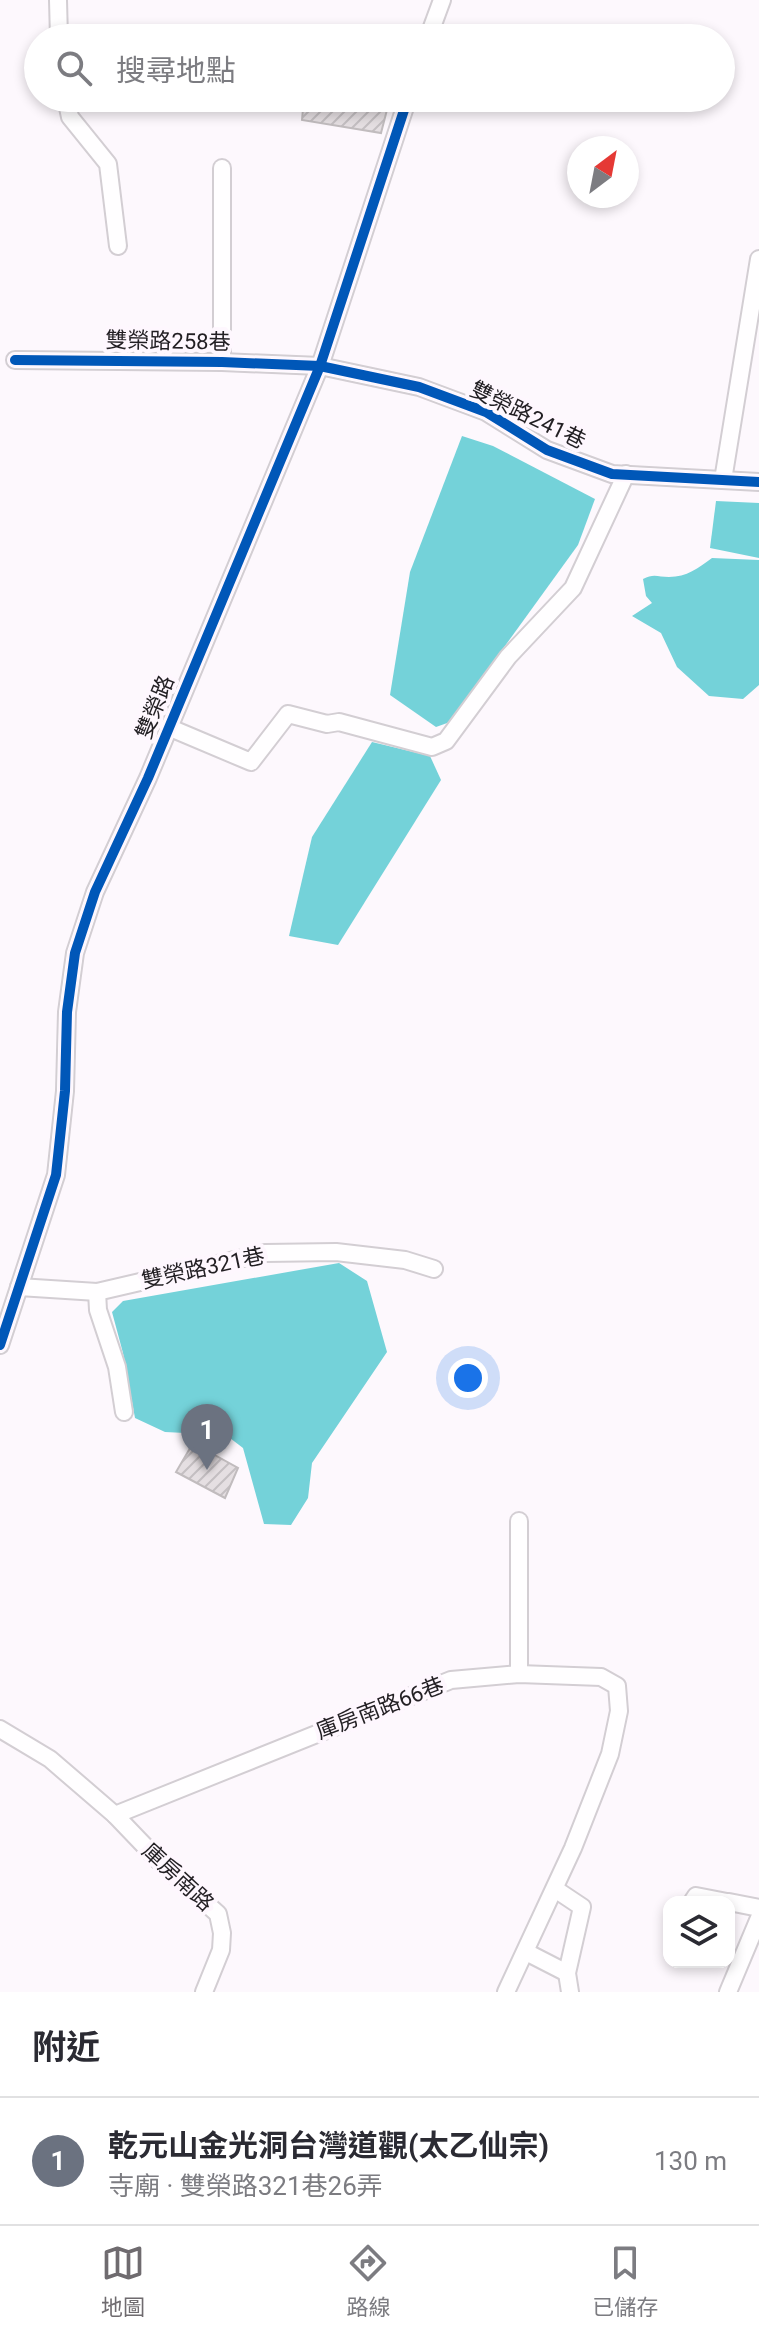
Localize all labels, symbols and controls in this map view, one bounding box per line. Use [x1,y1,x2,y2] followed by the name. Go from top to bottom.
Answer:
[24,24,735,112] search box
[52,46,96,90] icon: search
[116,53,236,88] text: 搜尋地點
[567,136,639,208] north arrow
[105,327,231,355] street label: 雙榮路258巷
[466,376,590,454] street label: 雙榮路241巷
[131,672,179,742] street label: 雙榮路
[139,1243,267,1293] street label: 雙榮路321巷
[448,1358,488,1398] your location
[181,1404,233,1470] pin: 1
[313,1672,447,1744] street label: 庫房南路66巷
[137,1838,219,1916] street label: 庫房南路
[663,1896,735,1968] map controls
[663,1896,735,1968] button: layers
[32,2027,100,2067] text: 附近
[108,2128,549,2163] text: 乾元山金光洞台灣道觀(太乙仙宗)
[51,2146,65,2176] text: 1
[654,2146,727,2176] text: 130 m
[108,2171,383,2201] text: 寺廟 · 雙榮路321巷26弄
[101,2241,145,2321] tab: 地圖
[346,2241,390,2321] tab: 路線
[592,2241,658,2321] tab: 已儲存

